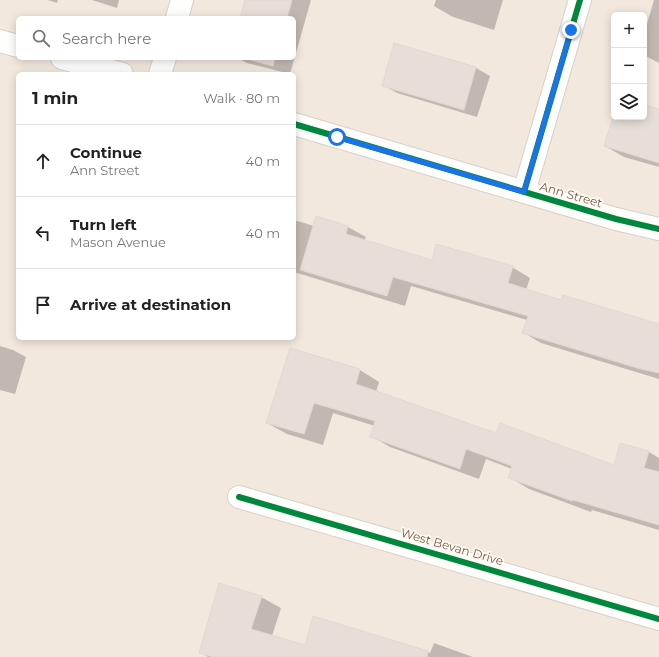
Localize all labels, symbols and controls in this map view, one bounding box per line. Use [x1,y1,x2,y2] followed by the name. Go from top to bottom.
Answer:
[611,12,647,120] map controls
[611,12,647,48] button: +
[16,16,296,60] search box
[562,21,580,39] route end
[30,27,52,49] icon: search
[62,29,151,48] text: Search here
[611,48,647,84] button: −
[611,84,647,120] button: layers
[32,88,78,108] text: 1 min
[203,90,280,106] text: Walk · 80 m
[328,128,346,146] route start
[70,143,142,162] text: Continue
[32,150,54,172] icon: ahead
[246,153,280,169] text: 40 m
[70,162,140,178] text: Ann Street
[538,178,604,211] street label: Ann Street
[70,215,137,234] text: Turn left
[32,222,54,244] icon: left
[246,225,280,241] text: 40 m
[70,234,166,250] text: Mason Avenue
[32,294,54,316] icon: arrive
[70,295,231,314] text: Arrive at destination
[399,525,505,568] street label: West Bevan Drive

